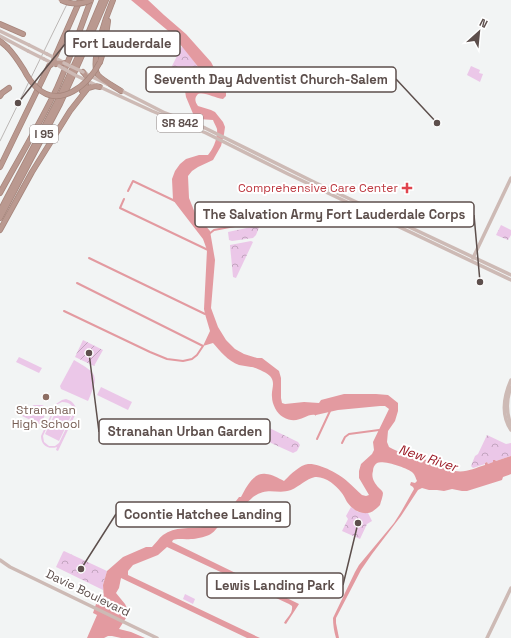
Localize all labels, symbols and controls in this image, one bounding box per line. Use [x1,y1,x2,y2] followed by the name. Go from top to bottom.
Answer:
[459,12,499,52] north arrow
[477,15,490,31] text: N
[65,31,180,56] callout: Fort Lauderdale
[72,35,172,52] text: Fort Lauderdale
[146,67,396,92] callout: Seventh Day Adventist Church-Salem
[154,71,388,88] text: Seventh Day Adventist Church-Salem
[157,114,203,132] road number: SR 842
[30,125,58,143] road number: I 95
[238,180,398,196] place label: Comprehensive Care Center
[401,182,413,194] marker: Comprehensive Care Center
[195,202,474,227] callout: The Salvation Army Fort Lauderdale Corps
[203,206,465,223] text: The Salvation Army Fort Lauderdale Corps
[41,392,51,402] marker: Stranahan High School
[12,402,80,432] place label: Stranahan High School
[99,419,270,444] callout: Stranahan Urban Garden
[108,423,262,440] text: Stranahan Urban Garden
[397,441,461,476] water label: New River
[116,502,290,527] callout: Coontie Hatchee Landing
[124,506,282,523] text: Coontie Hatchee Landing
[43,566,133,620] street label: Davie Boulevard
[207,573,343,598] callout: Lewis Landing Park
[215,577,336,594] text: Lewis Landing Park

